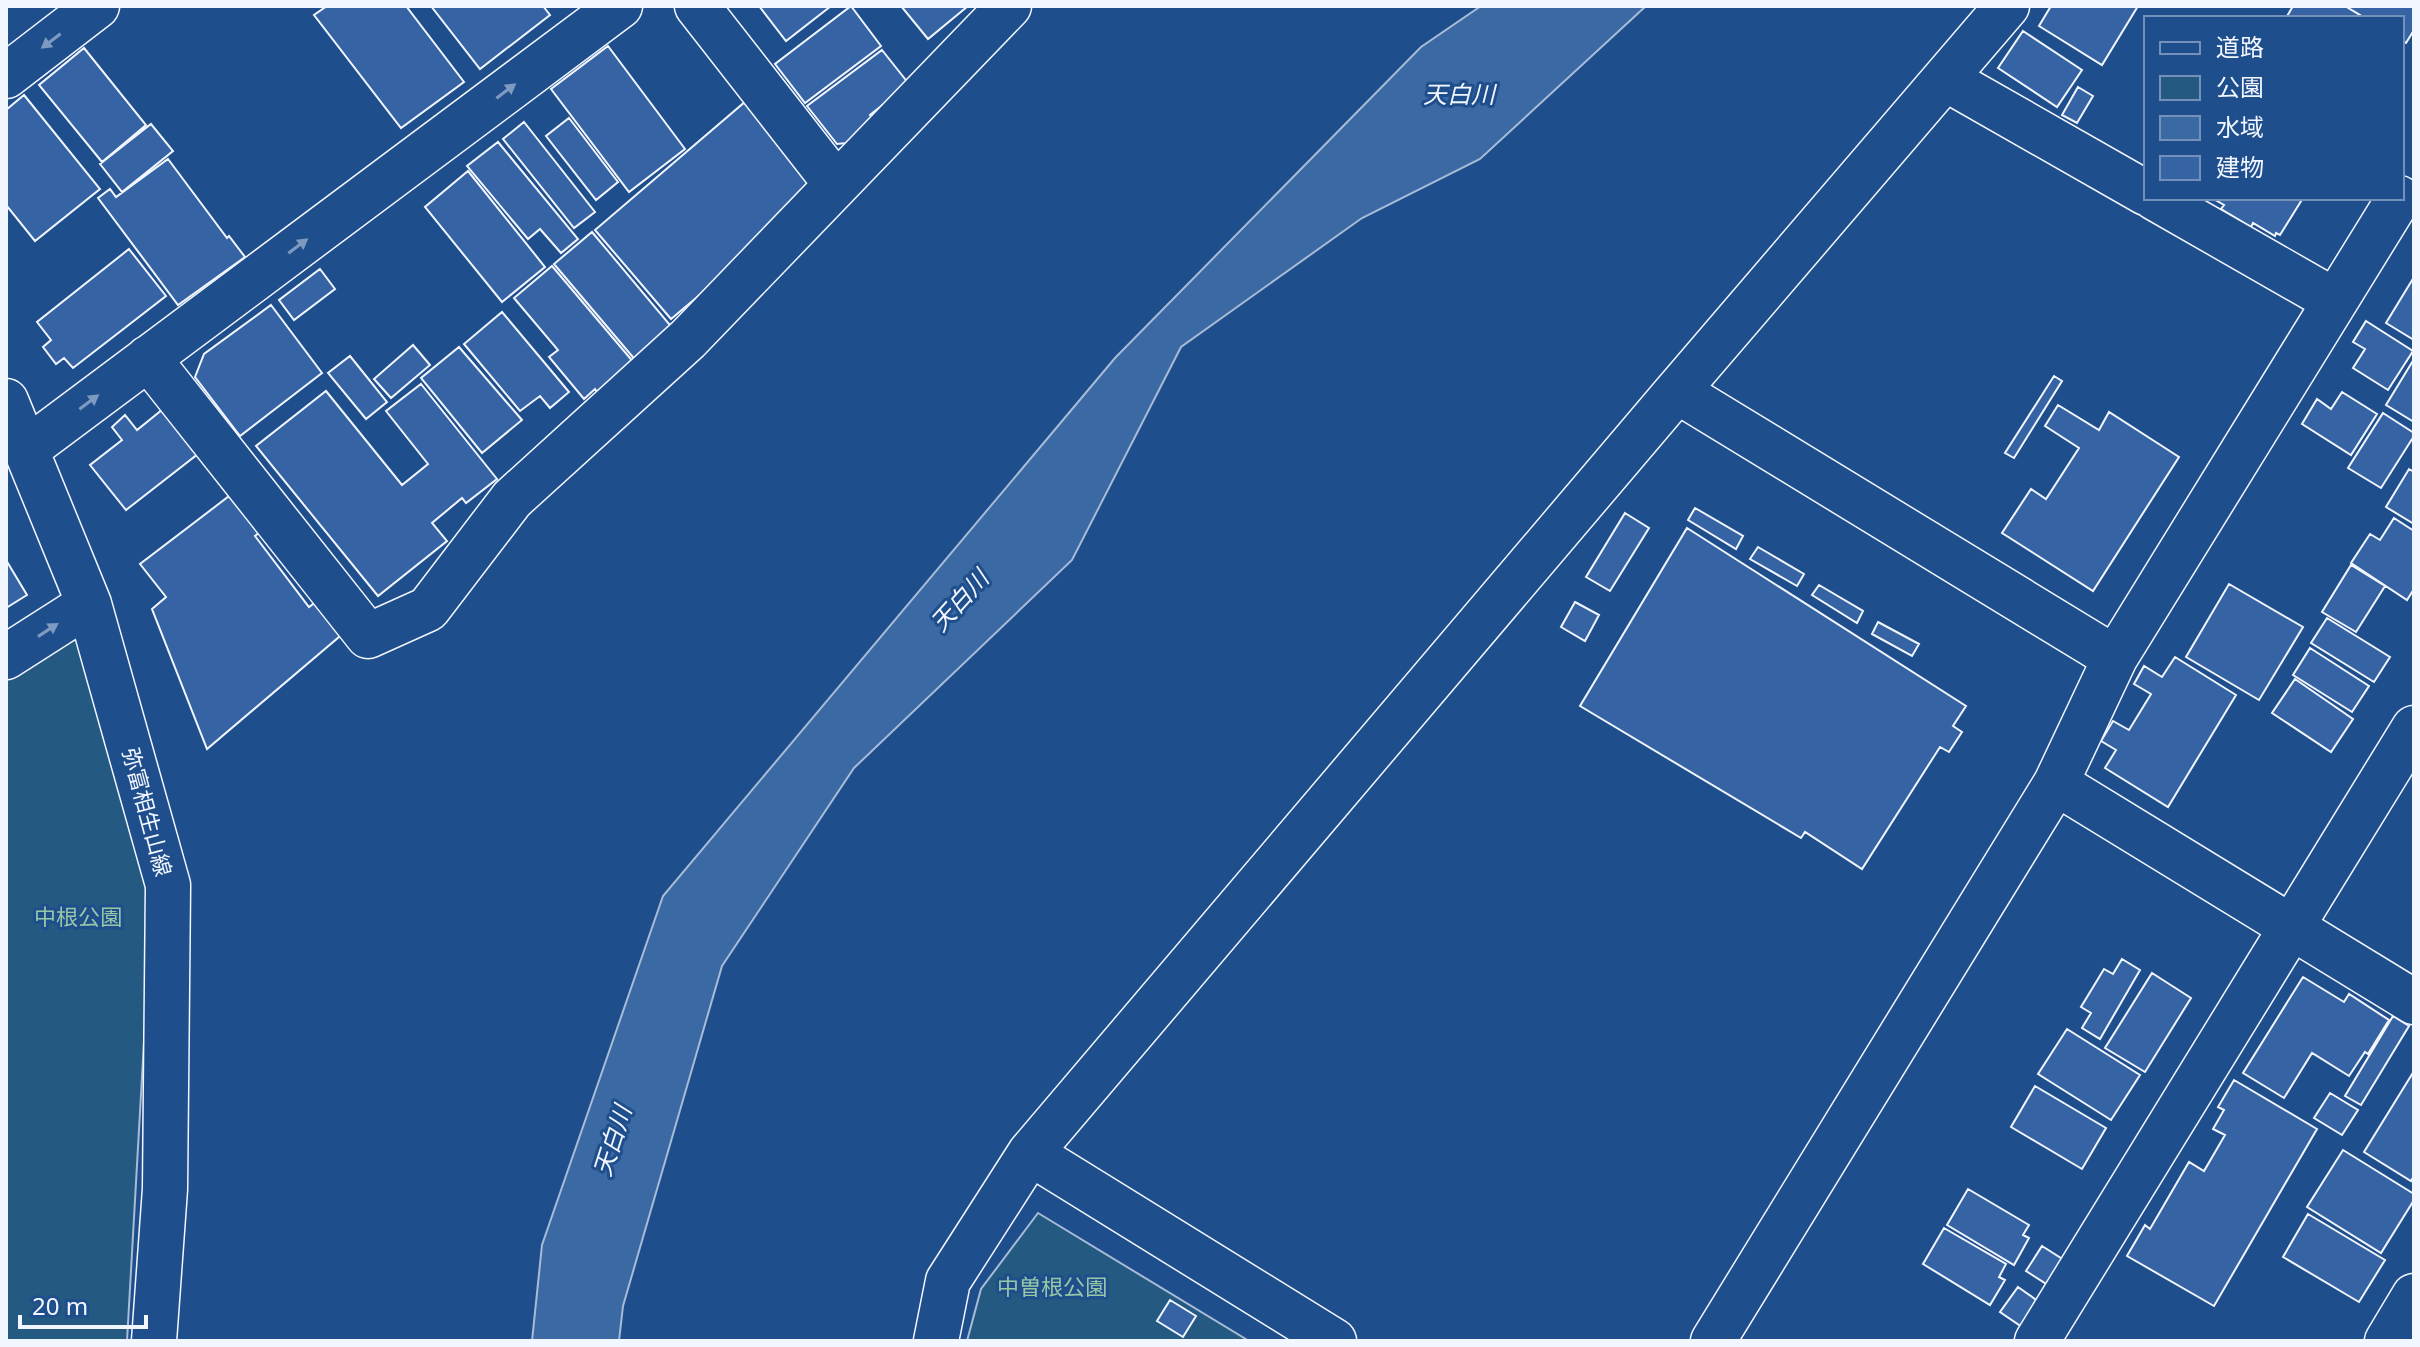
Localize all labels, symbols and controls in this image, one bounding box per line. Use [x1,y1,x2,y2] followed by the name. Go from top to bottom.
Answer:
[2144,16,2404,200] legend
[2216,30,2264,63] text: 道路
[41,32,62,48] one-way arrow
[2216,70,2264,103] text: 公園
[1423,77,1498,110] water label: 天白川
[496,84,517,99] one-way arrow
[2216,110,2264,143] text: 水域
[2216,150,2264,183] text: 建物
[288,239,308,255] one-way arrow
[79,394,100,410] one-way arrow
[923,560,997,638] water label: 天白川
[37,623,58,638] one-way arrow
[116,744,180,879] street label: 弥富相生山線
[34,901,122,931] park label: 中根公園
[585,1098,639,1180] water label: 天白川
[997,1271,1107,1301] park label: 中曽根公園
[20,1279,146,1329] scale bar
[32,1289,88,1322] text: 20 m

